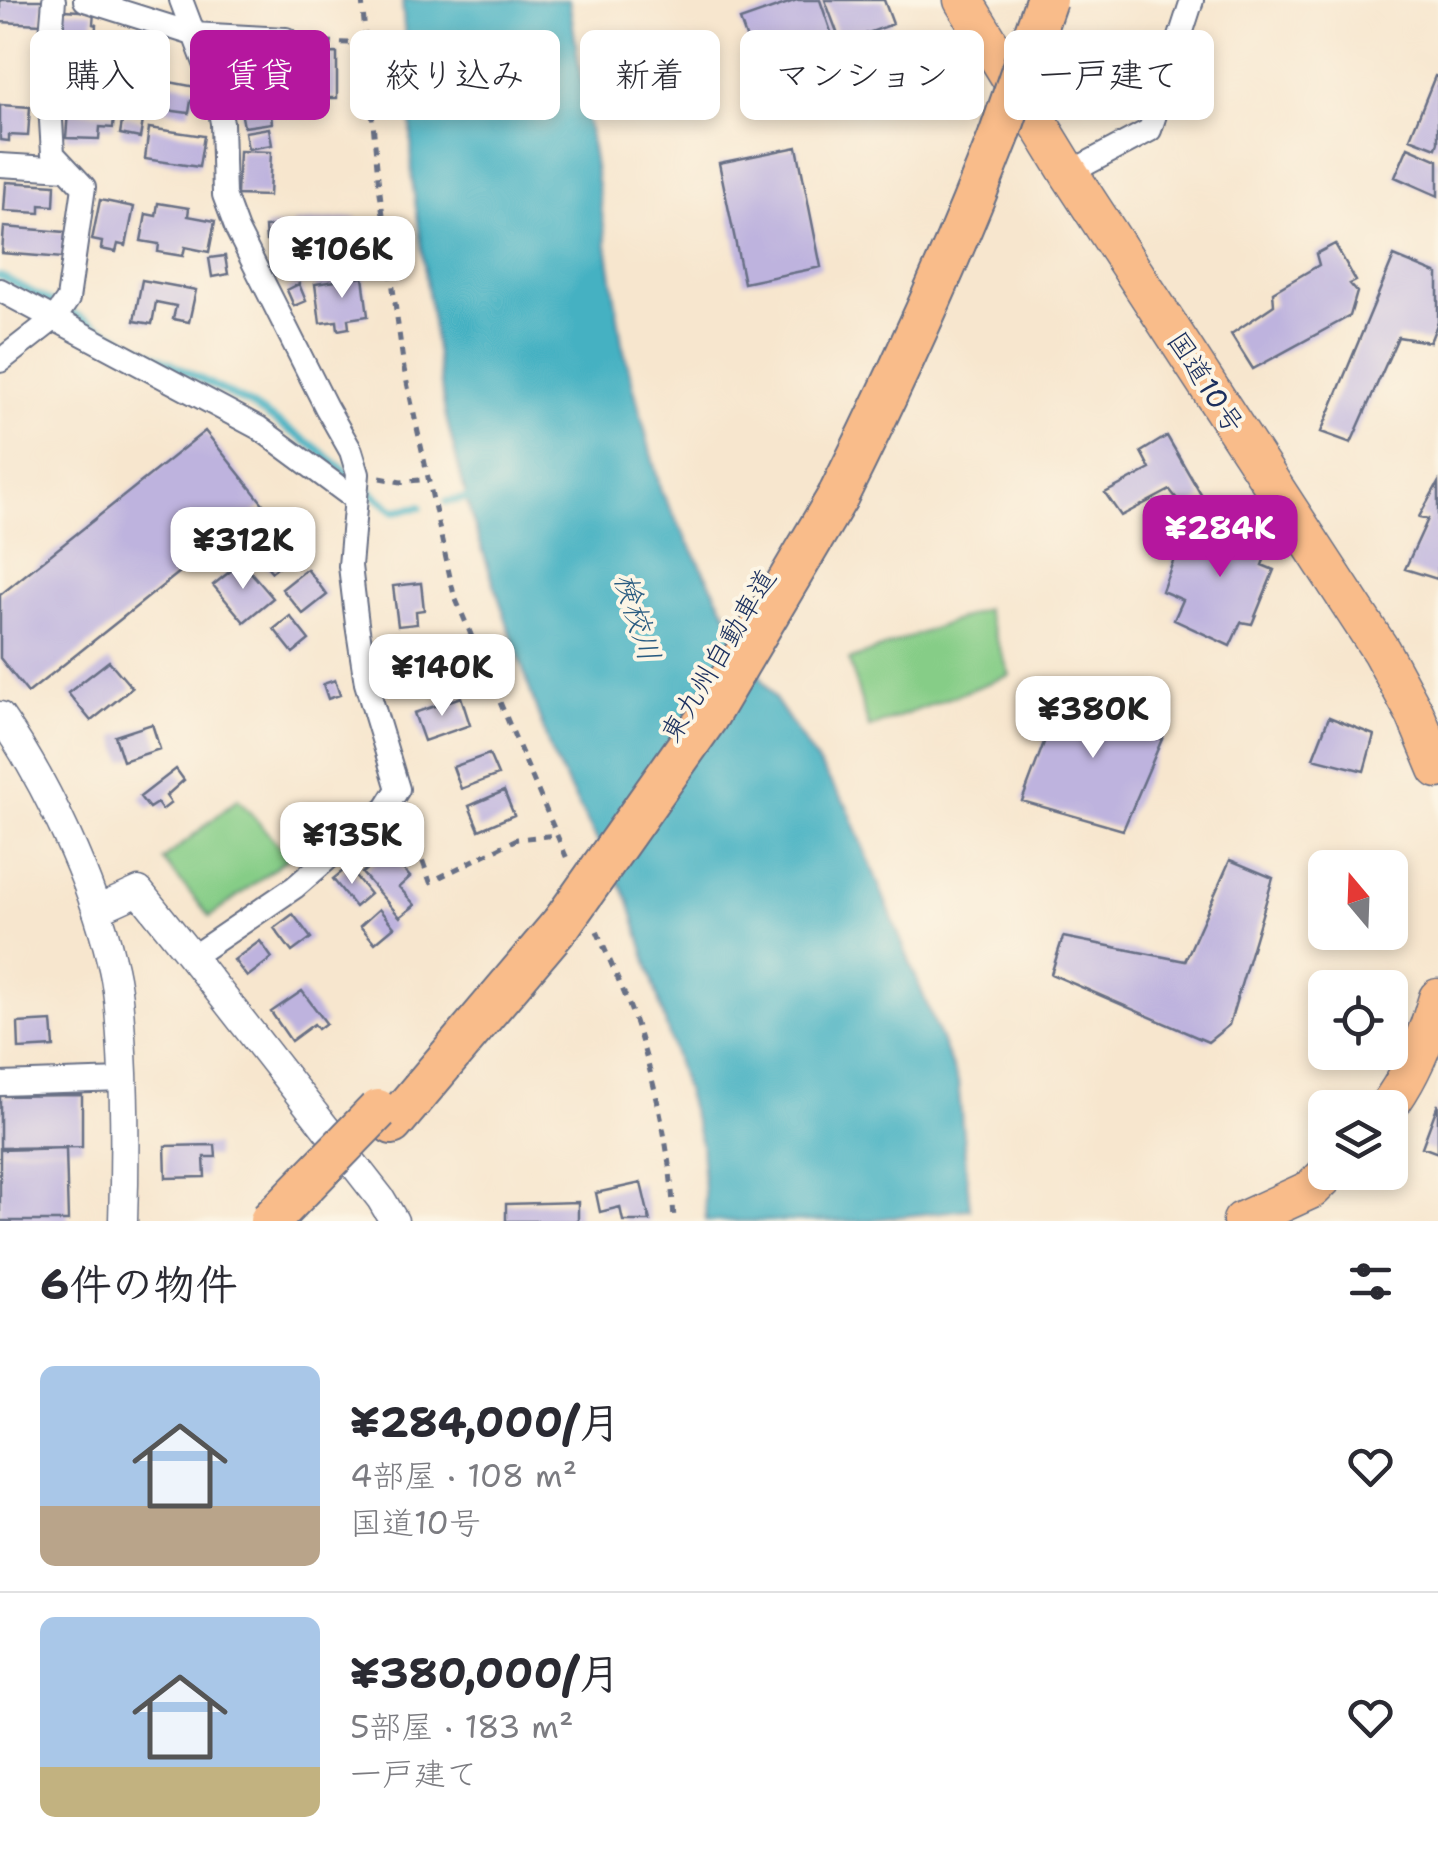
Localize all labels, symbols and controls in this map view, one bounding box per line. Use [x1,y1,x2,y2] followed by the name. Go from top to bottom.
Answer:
[30,30,170,120] chip: 購入
[190,30,330,120] chip: 賃貸
[350,30,560,120] chip: 絞り込み
[580,30,720,120] chip: 新着
[740,30,984,120] chip: マンション
[1004,30,1214,120] chip: 一戸建て
[272,216,412,301] pin: ¥106K
[291,227,393,270] text: ¥106K
[1159,324,1253,440] street label: 国道10号
[1150,495,1290,580] pin: ¥284K
[1165,506,1275,549] text: ¥284K
[173,507,313,592] pin: ¥312K
[193,518,294,561] text: ¥312K
[651,561,785,749] street label: 東九州自動車道
[605,568,671,666] water label: 検校川
[372,634,512,719] pin: ¥140K
[391,645,493,688] text: ¥140K
[1023,676,1163,761] pin: ¥380K
[1038,687,1148,730] text: ¥380K
[282,802,422,887] pin: ¥135K
[302,813,402,856] text: ¥135K
[1308,850,1408,950] north arrow
[1308,850,1408,1190] map controls
[1308,970,1408,1070] button: locate
[1308,1090,1408,1190] button: layers
[1343,1254,1398,1309] icon: filters
[40,1256,237,1312] text: 6件の物件
[350,1394,621,1450] text: ¥284,000/月
[120,1406,240,1526] icon: home
[1343,1439,1398,1494] icon: heart
[350,1454,577,1497] text: 4部屋 · 108 m²
[350,1501,481,1544] text: 国道10号
[350,1645,621,1701] text: ¥380,000/月
[120,1657,240,1777] icon: home
[1343,1690,1398,1745] icon: heart
[350,1705,574,1748] text: 5部屋 · 183 m²
[350,1752,478,1795] text: 一戸建て

